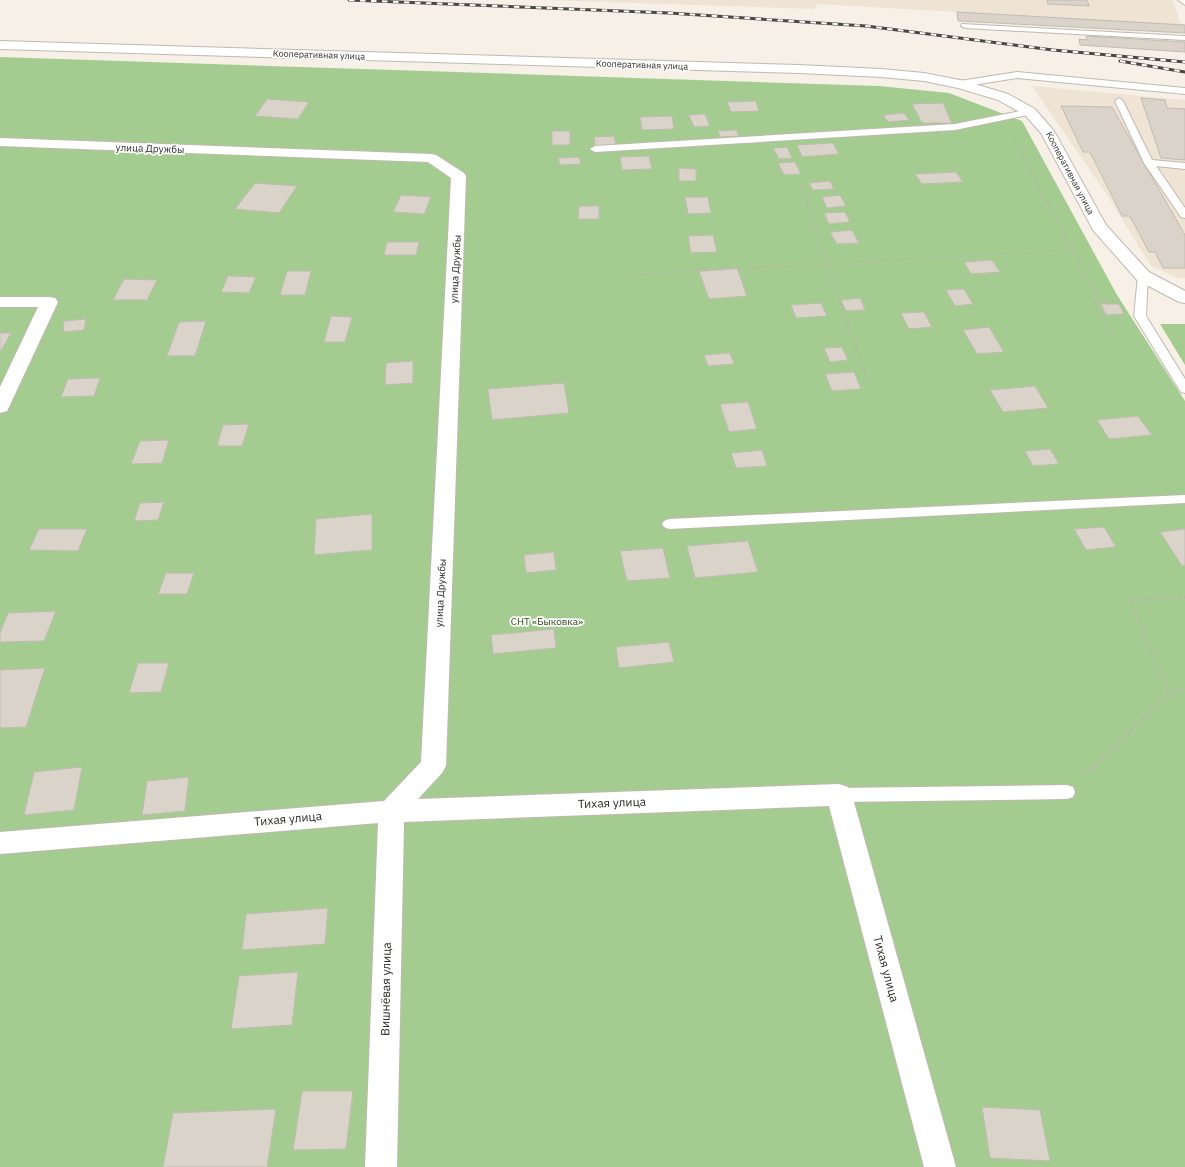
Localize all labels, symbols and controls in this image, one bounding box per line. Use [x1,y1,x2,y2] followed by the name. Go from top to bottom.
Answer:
[273,47,366,62] street label: Кооперативная улица
[596,57,689,72] street label: Кооперативная улица
[1044,129,1097,216] street label: Кооперативная улица
[115,141,185,156] street label: улица Дружбы
[447,234,464,304] street label: улица Дружбы
[432,558,449,628] street label: улица Дружбы
[511,615,583,628] park label: СНТ «Быковка»
[578,794,647,811] street label: Тихая улица
[253,808,323,829] street label: Тихая улица
[870,934,903,1004] street label: Тихая улица
[377,941,394,1036] street label: Вишнёвая улица

